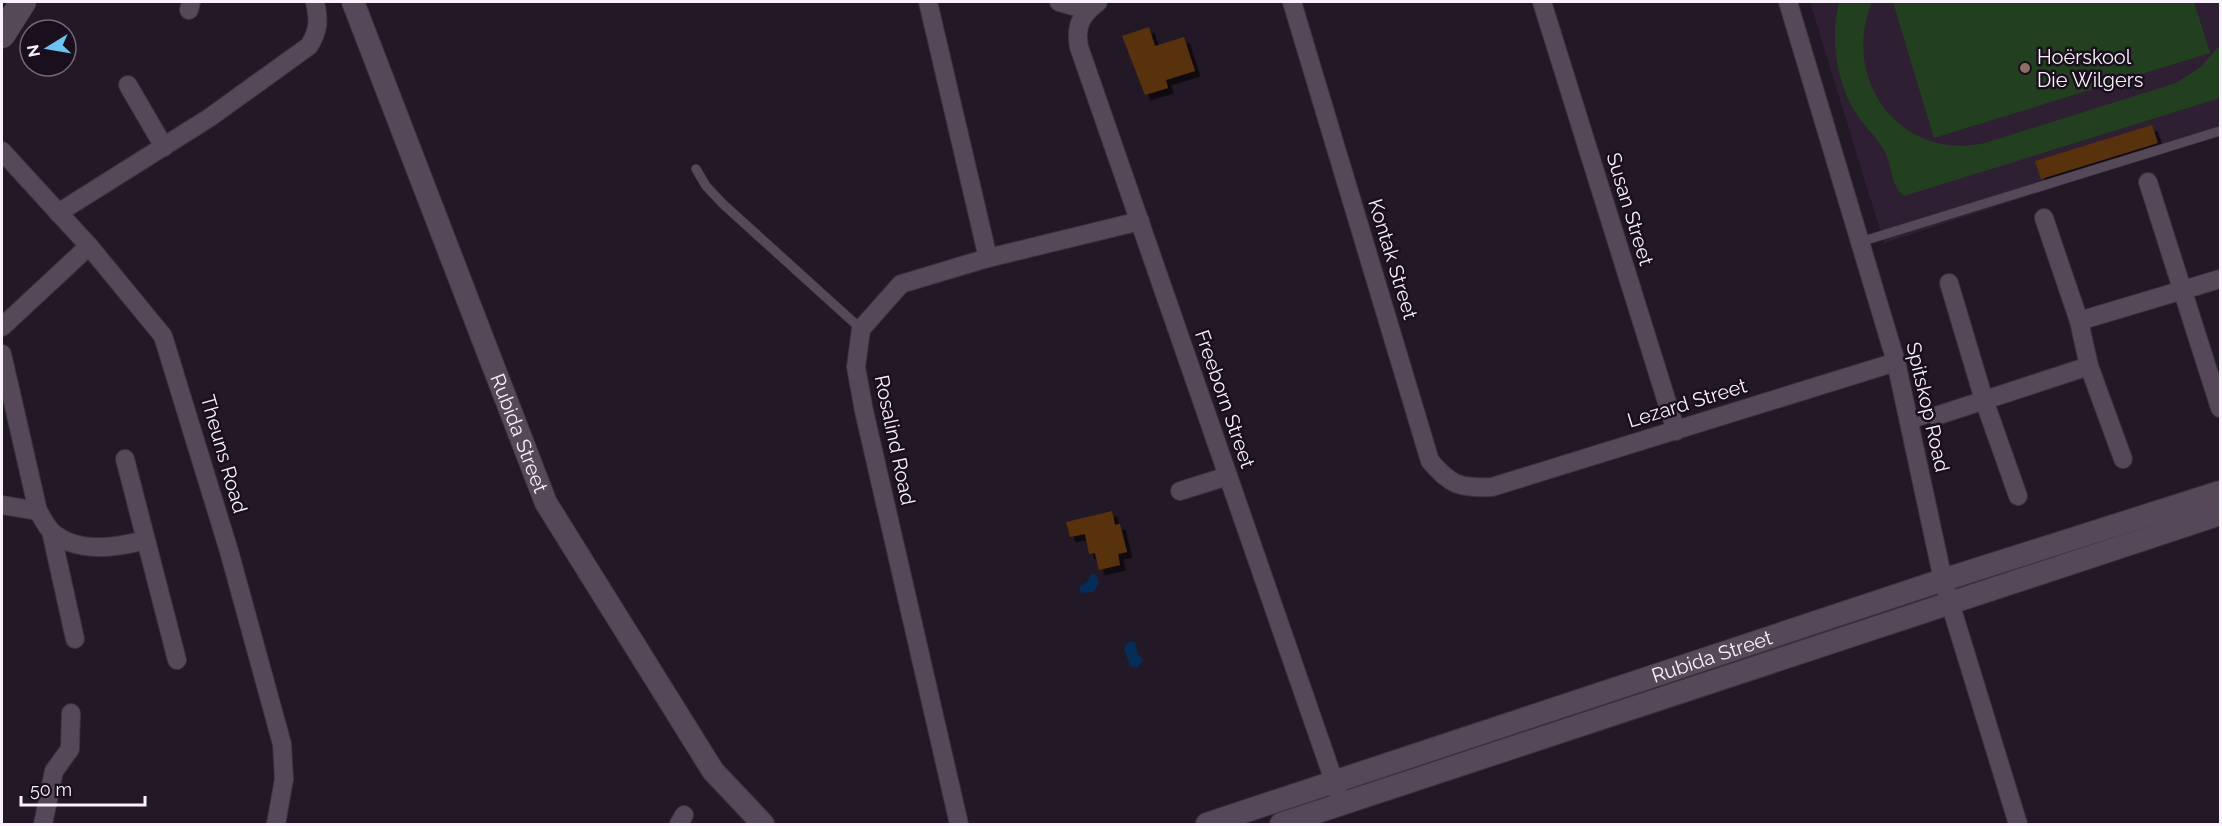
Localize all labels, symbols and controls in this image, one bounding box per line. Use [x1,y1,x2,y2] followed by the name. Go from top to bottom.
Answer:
[18,18,78,78] north arrow
[23,43,44,59] text: N
[2037,45,2143,92] place label: Hoërskool Die Wilgers
[2018,61,2032,75] marker: Hoërskool Die Wilgers
[1601,150,1659,269] street label: Susan Street
[1363,196,1423,322] street label: Kontak Street
[1190,327,1260,472] street label: Freeborn Street
[1901,340,1955,474] street label: Spitskop Road
[485,370,553,496] street label: Rubida Street
[870,373,920,507] street label: Rosalind Road
[1624,373,1750,433] street label: Lezard Street
[196,392,252,516] street label: Theuns Road
[1649,625,1776,688] street label: Rubida Street
[21,769,146,807] scale bar
[30,779,72,800] text: 50 m

